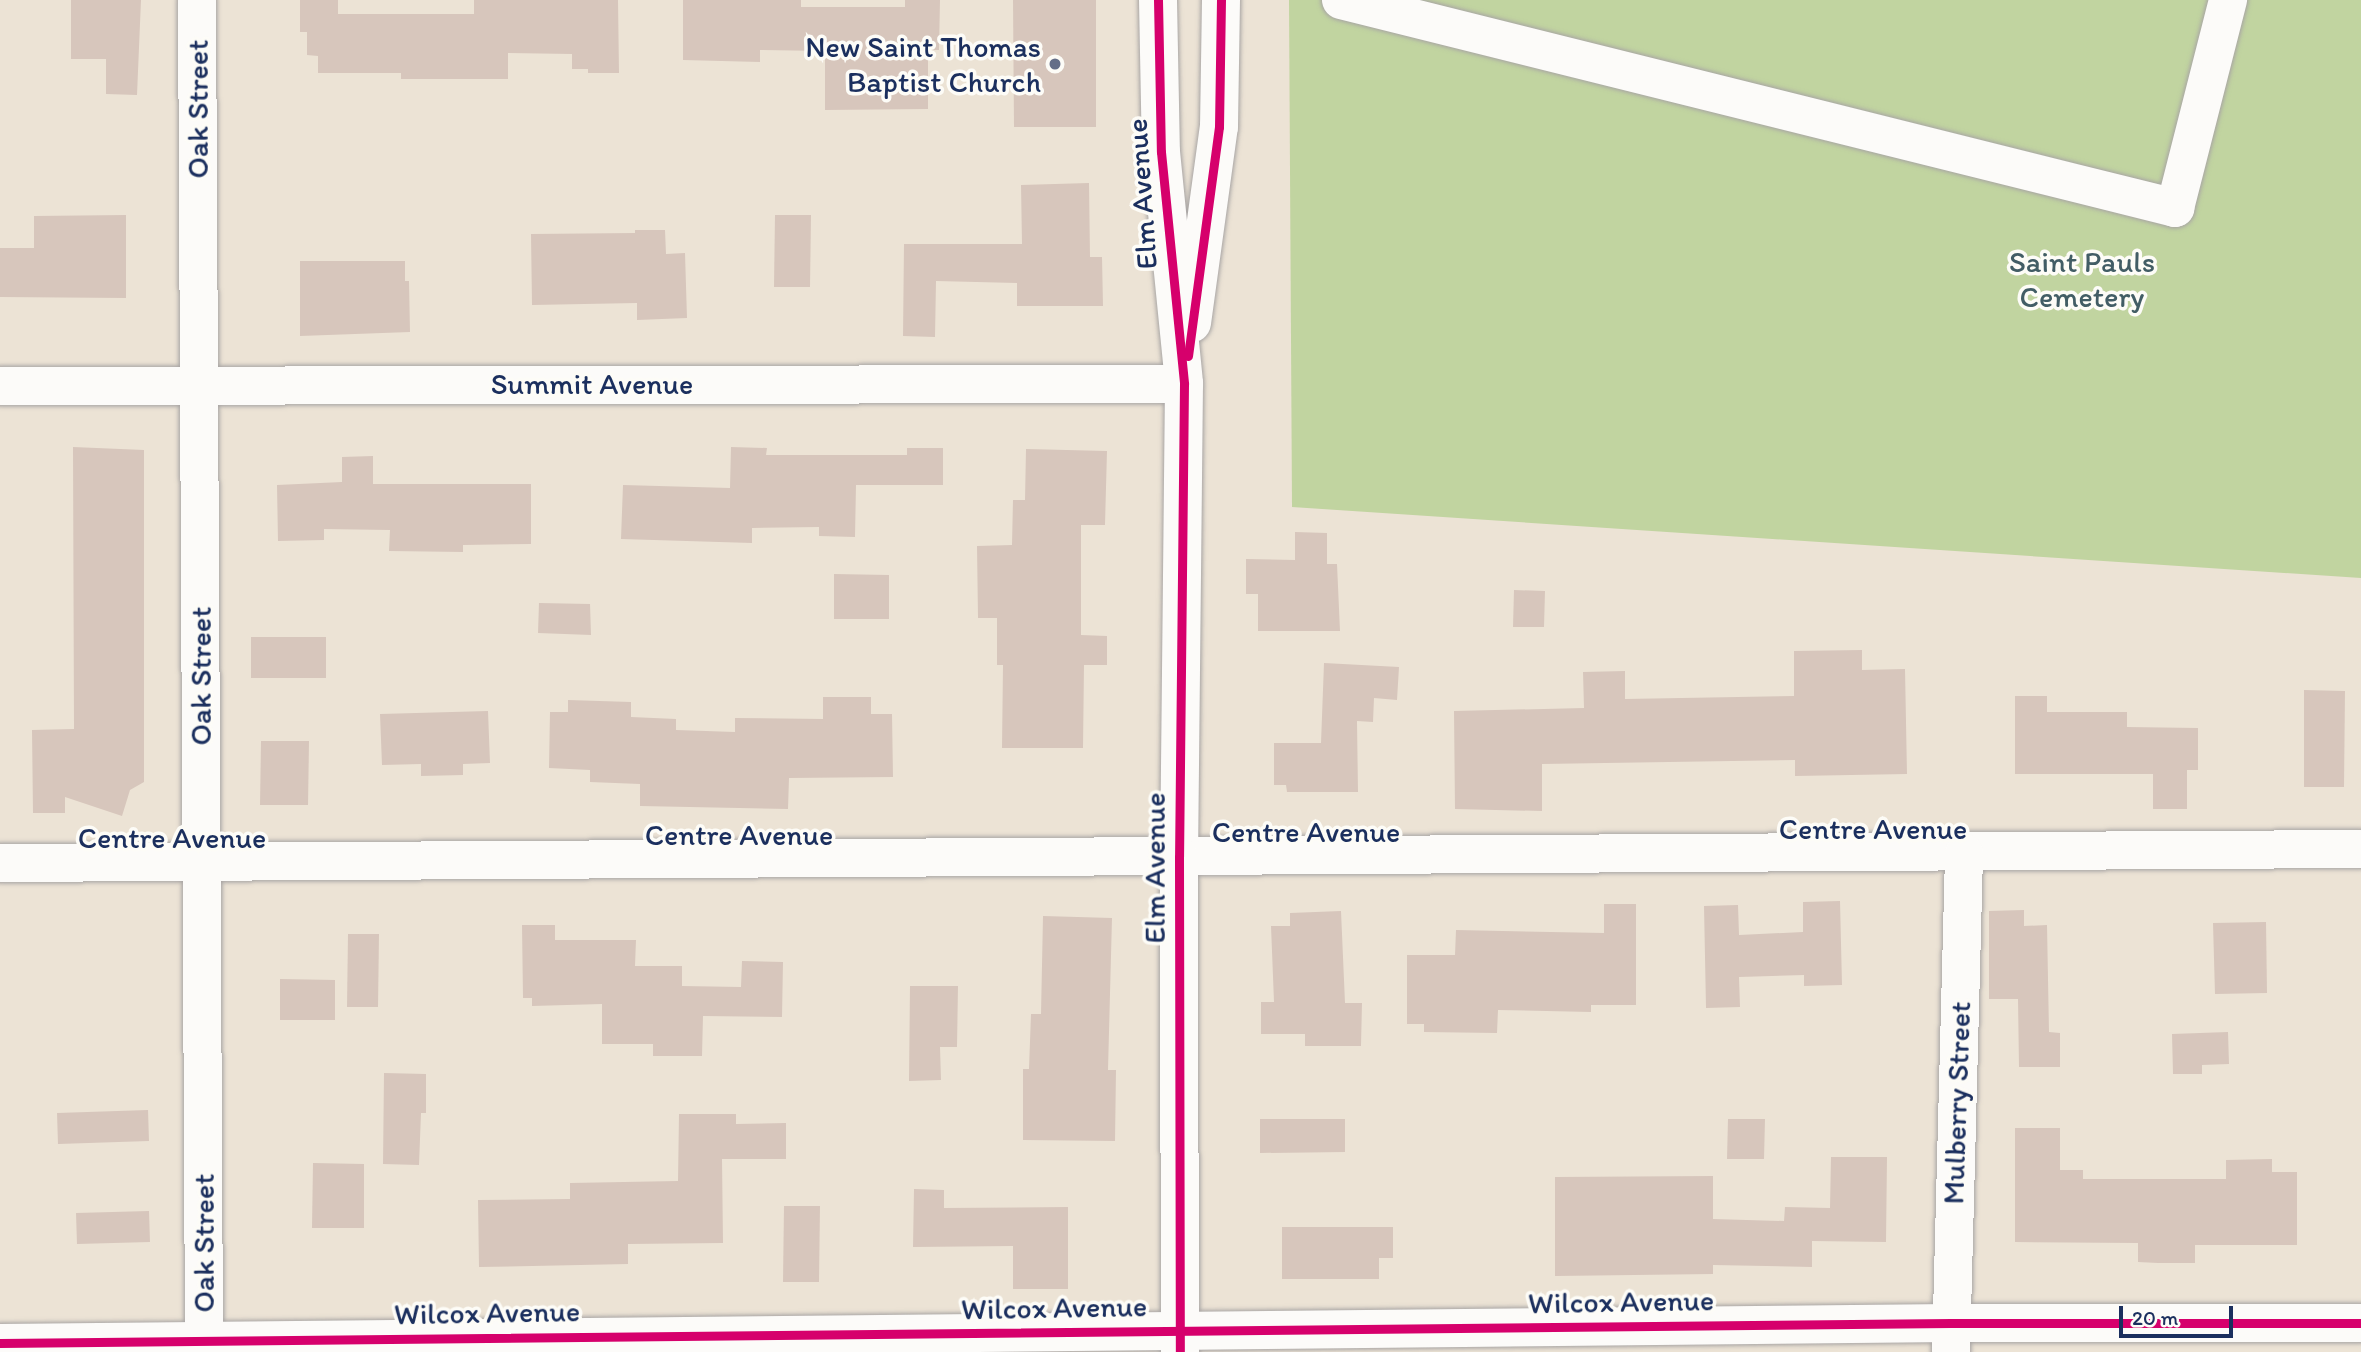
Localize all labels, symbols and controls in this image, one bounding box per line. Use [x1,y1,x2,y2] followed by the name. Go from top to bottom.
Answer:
[803,29,1041,100] place label: New Saint Thomas Baptist Church
[180,40,216,178] street label: Oak Street
[1047,56,1063,72] marker: New Saint Thomas Baptist Church
[1119,118,1165,270] street label: Elm Avenue
[2009,244,2155,314] park label: Saint Pauls Cemetery
[491,366,693,402] street label: Summit Avenue
[183,607,219,745] street label: Oak Street
[1137,793,1173,943] street label: Elm Avenue
[1779,811,1967,847] street label: Centre Avenue
[1212,814,1400,850] street label: Centre Avenue
[645,817,833,853] street label: Centre Avenue
[78,820,266,856] street label: Centre Avenue
[1935,1001,1979,1205] street label: Mulberry Street
[186,1174,222,1312] street label: Oak Street
[1528,1282,1714,1322] street label: Wilcox Avenue
[961,1288,1147,1328] street label: Wilcox Avenue
[2123,1292,2237,1336] scale bar
[394,1293,580,1333] street label: Wilcox Avenue
[2132,1305,2178,1330] text: 20 m

